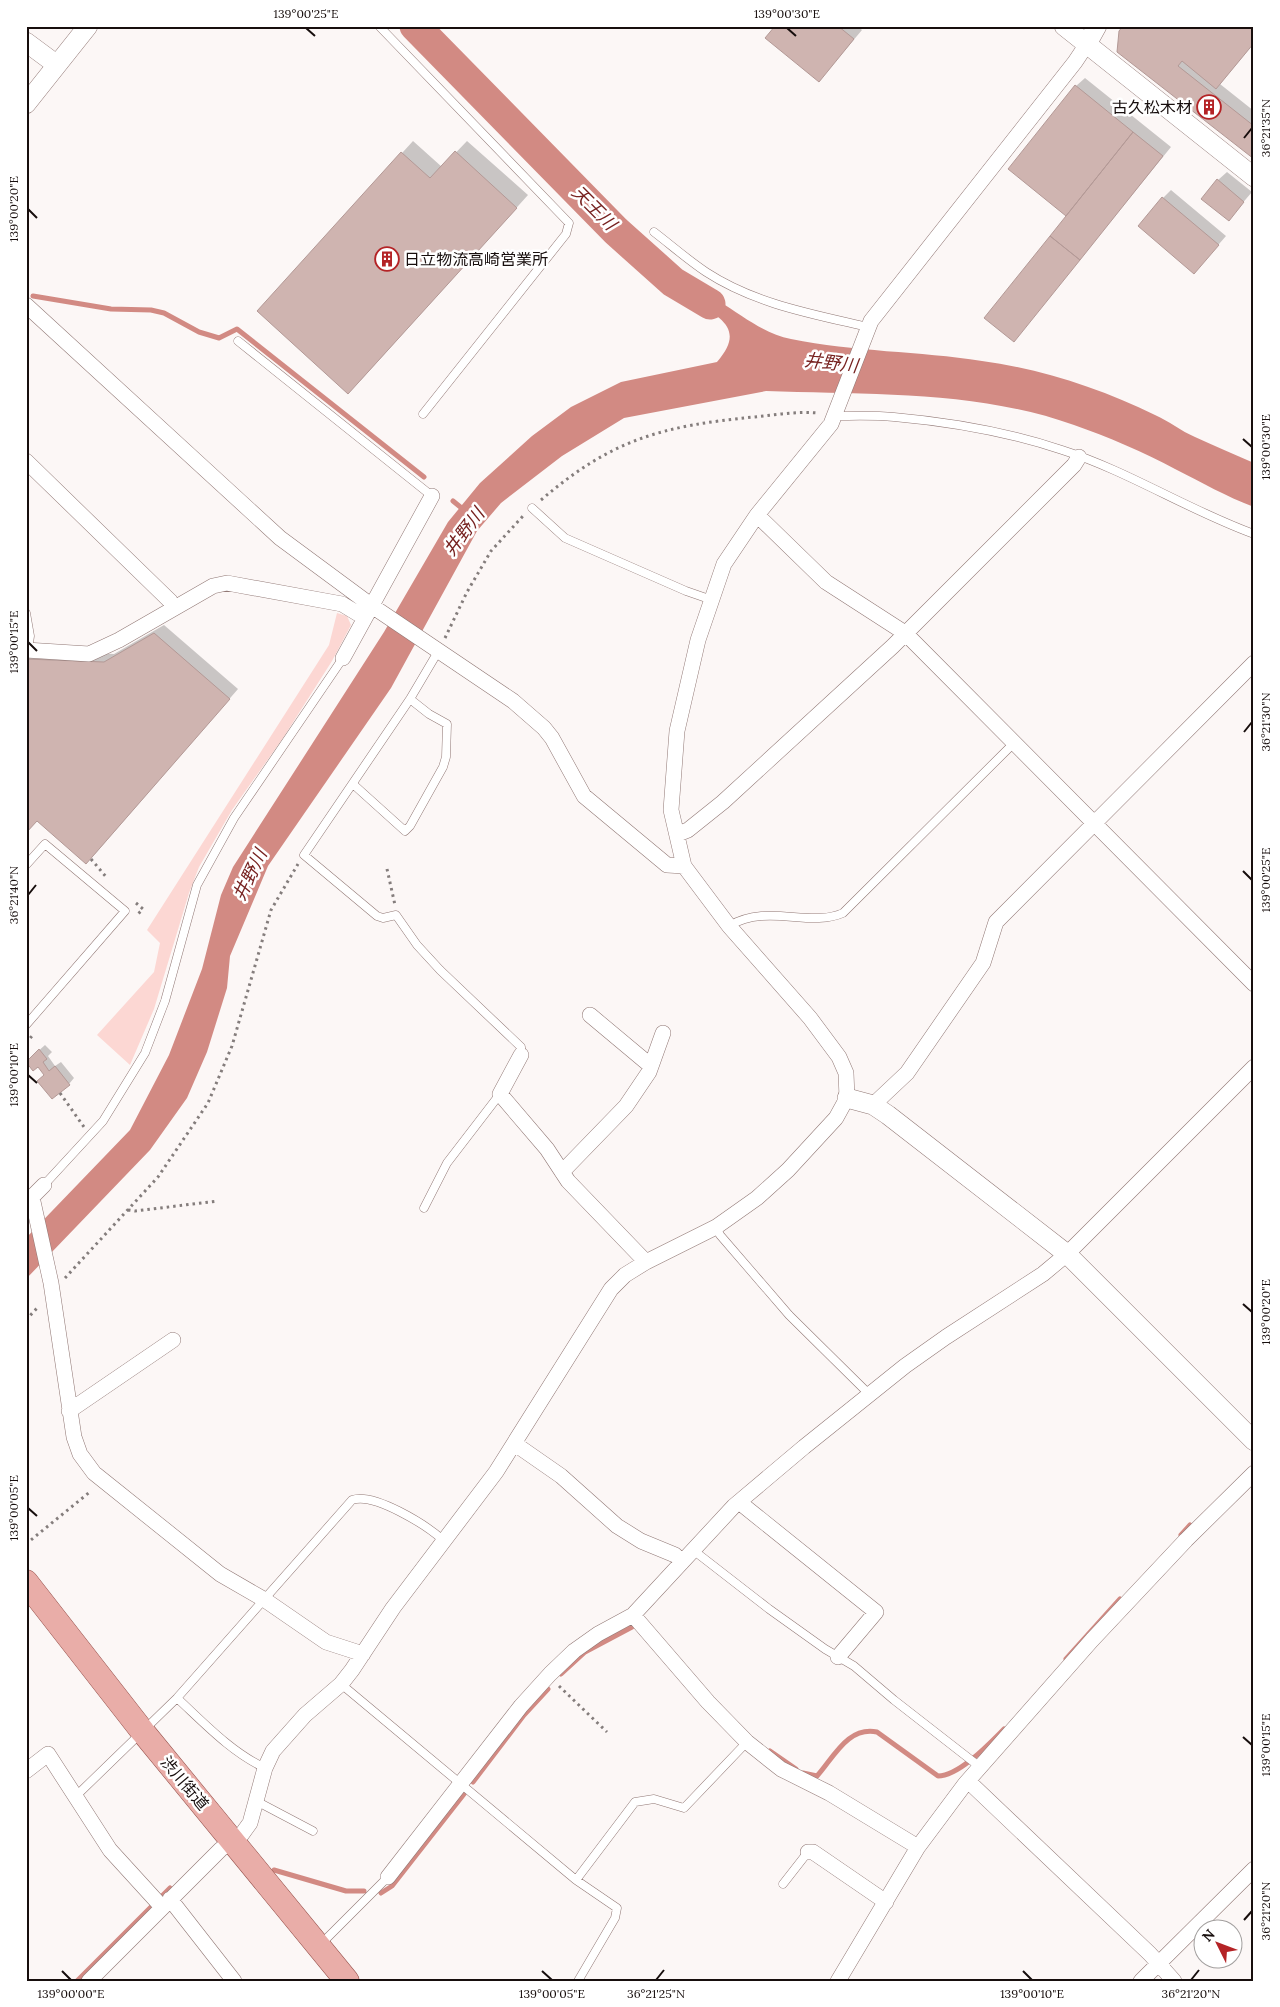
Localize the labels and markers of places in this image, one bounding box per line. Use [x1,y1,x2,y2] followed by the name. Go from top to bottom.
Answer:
[1196,94,1222,120] building icon: 古久松木材
[1112,97,1192,117] place label: 古久松木材
[374,246,400,272] building icon: 日立物流高崎営業所
[404,249,548,269] place label: 日立物流高崎営業所

